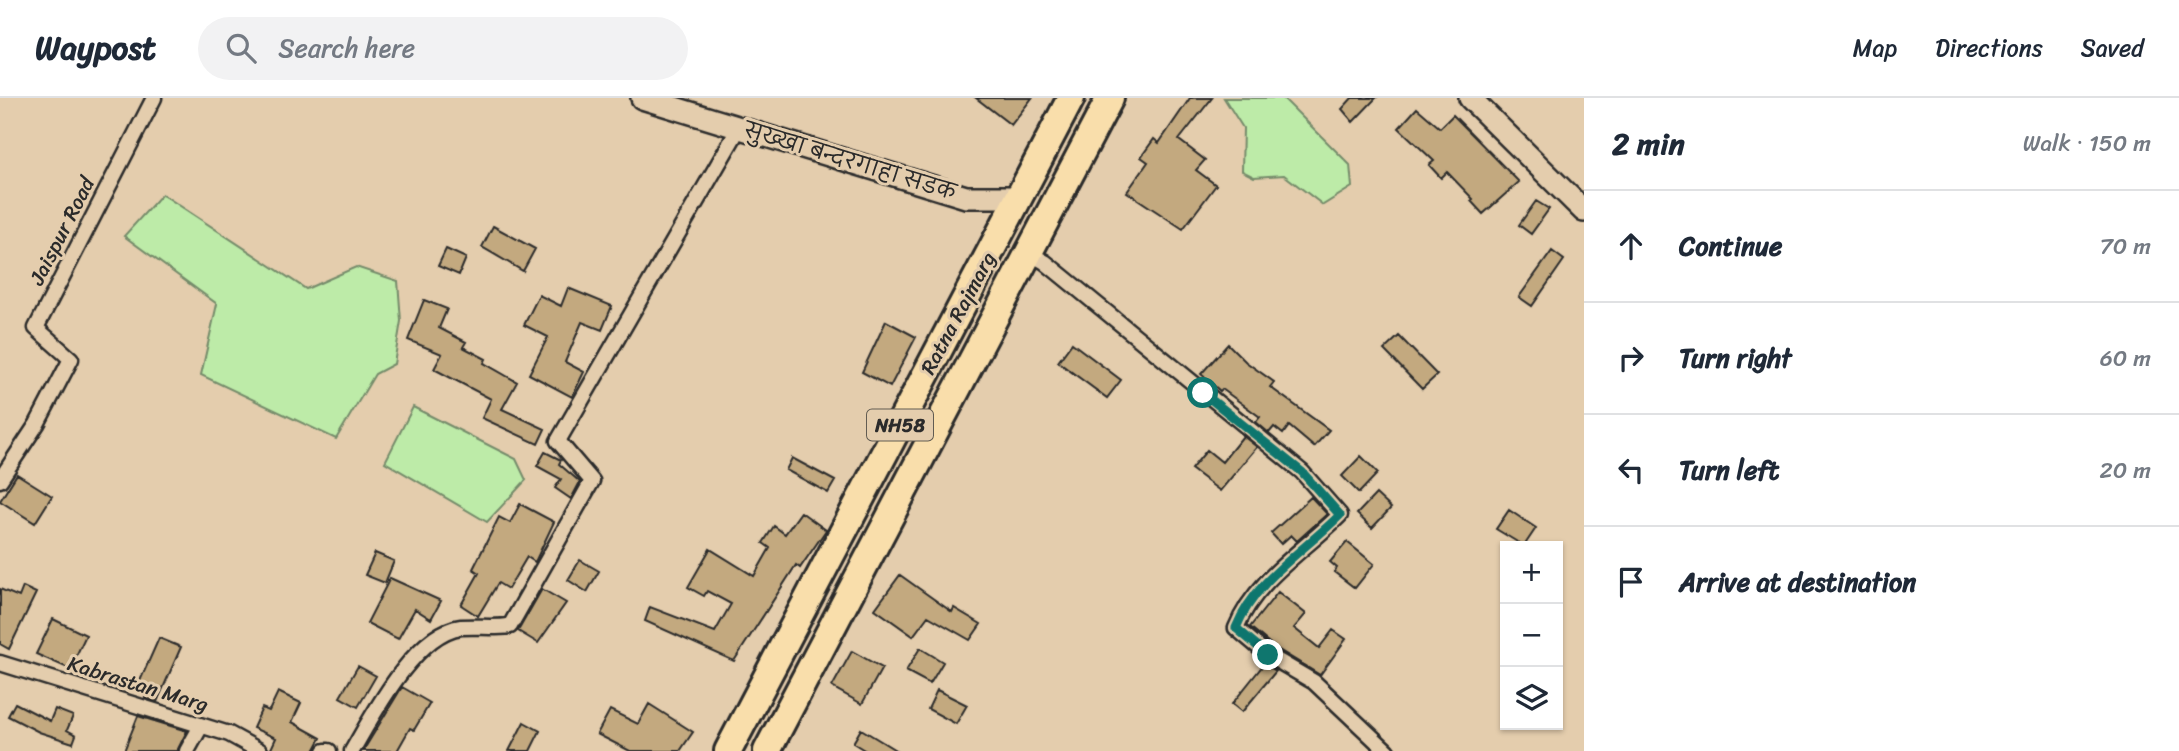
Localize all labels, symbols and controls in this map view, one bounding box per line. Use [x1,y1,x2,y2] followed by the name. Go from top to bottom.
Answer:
[198,17,688,80] search box
[35,19,156,77] text: Waypost
[278,25,415,71] text: Search here
[1853,27,1897,69] text: Map
[1935,27,2043,69] text: Directions
[2081,27,2144,69] text: Saved
[222,29,260,67] icon: search
[738,110,963,212] street label: सुख्खा बन्दरगाहा सडक
[1612,117,1685,171] text: 2 min
[2023,123,2151,164] text: Walk · 150 m
[18,168,106,293] street label: Jaispur Road
[1679,223,1782,269] text: Continue
[2100,226,2151,267] text: 70 m
[1612,227,1650,265] icon: ahead
[910,244,1006,382] street label: Ratna Rajmarg
[1679,335,1792,381] text: Turn right
[2100,338,2151,379] text: 60 m
[1612,339,1650,377] icon: right
[1187,377,1218,408] route start
[867,410,933,440] road number: NH58
[1679,447,1779,493] text: Turn left
[2100,450,2151,491] text: 20 m
[1612,451,1650,489] icon: left
[1500,541,1563,730] map controls
[1500,541,1563,604] button: +
[1679,559,1916,605] text: Arrive at destination
[1612,563,1650,601] icon: arrive
[1500,604,1563,667] button: −
[1252,639,1283,670] route end
[63,644,214,724] street label: Kabrastan Marg
[1500,667,1563,730] button: layers

